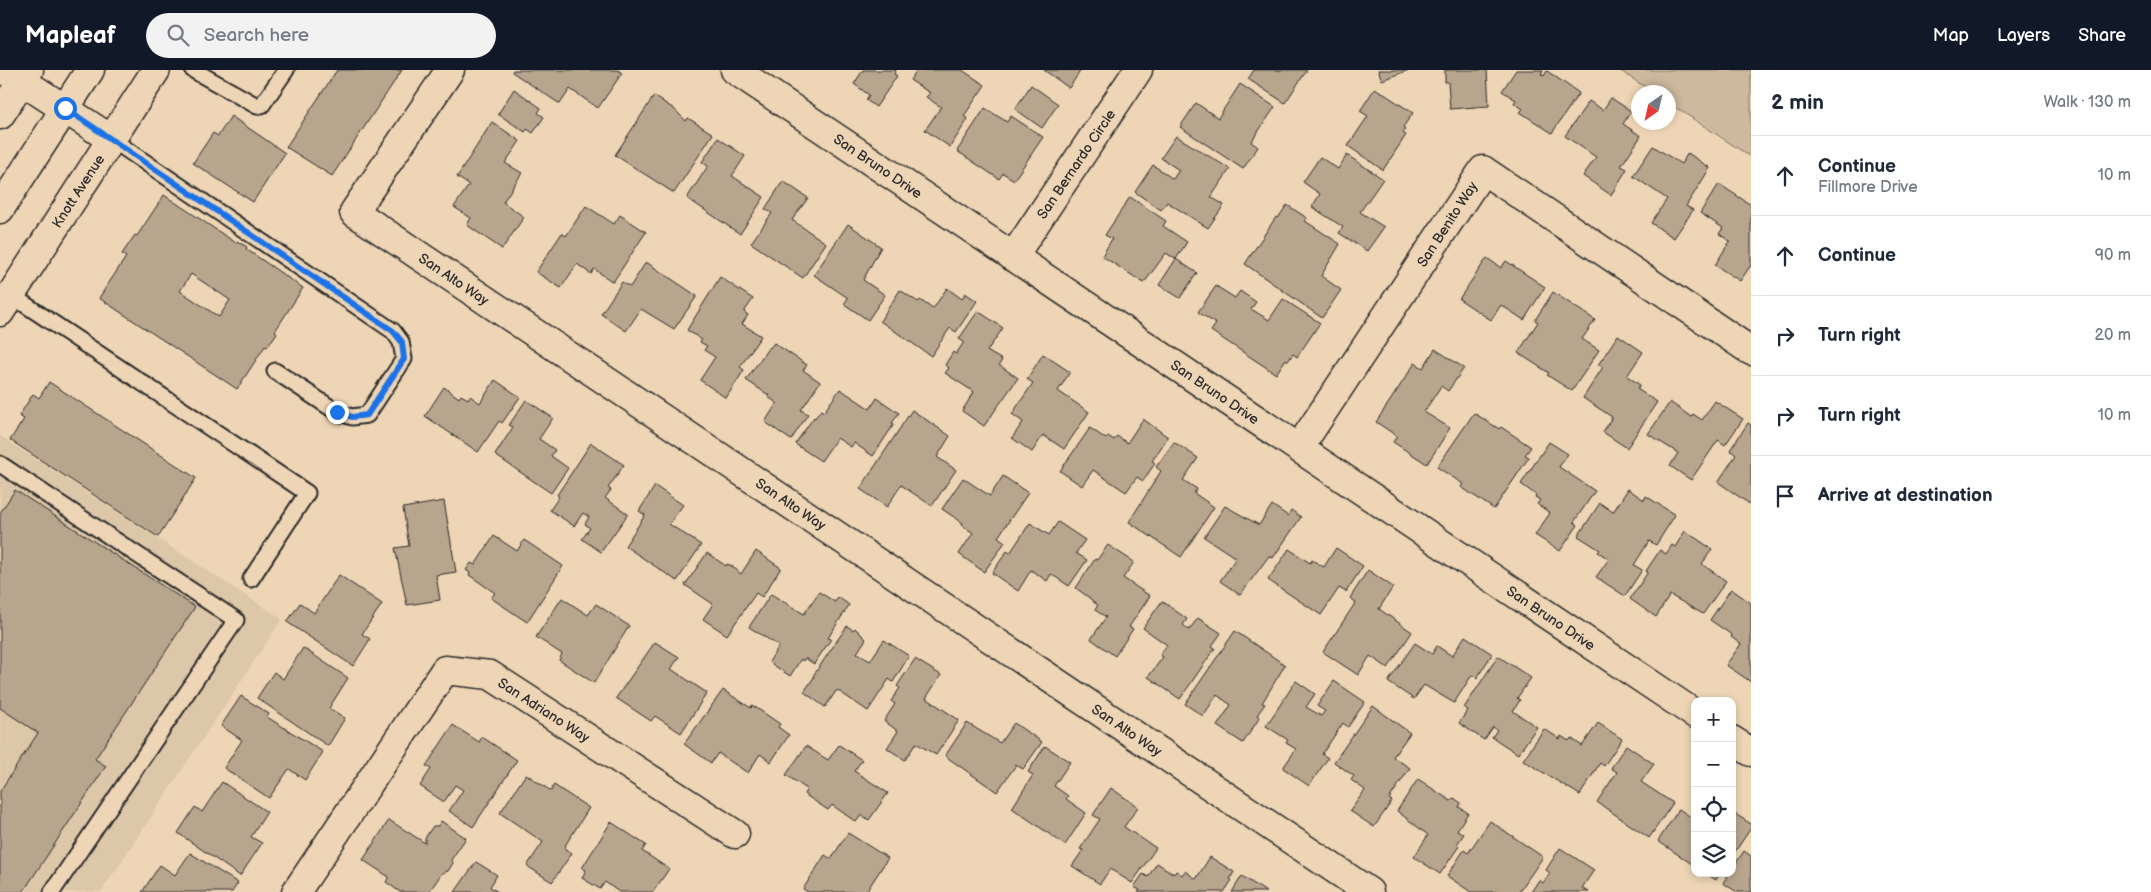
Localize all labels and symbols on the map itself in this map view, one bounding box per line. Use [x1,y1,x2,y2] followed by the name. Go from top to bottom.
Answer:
[1631,85,1676,130] north arrow
[54,97,77,120] route start
[1034,106,1119,222] street label: San Bernardo Circle
[830,131,925,202] street label: San Bruno Drive
[48,151,108,231] street label: Knott Avenue
[1413,178,1482,270] street label: San Benito Way
[415,250,493,309] street label: San Alto Way
[1167,357,1262,428] street label: San Bruno Drive
[326,401,349,424] route end
[752,475,830,534] street label: San Alto Way
[1503,583,1598,654] street label: San Bruno Drive
[495,674,593,747] street label: San Adriano Way
[1088,701,1166,760] street label: San Alto Way

